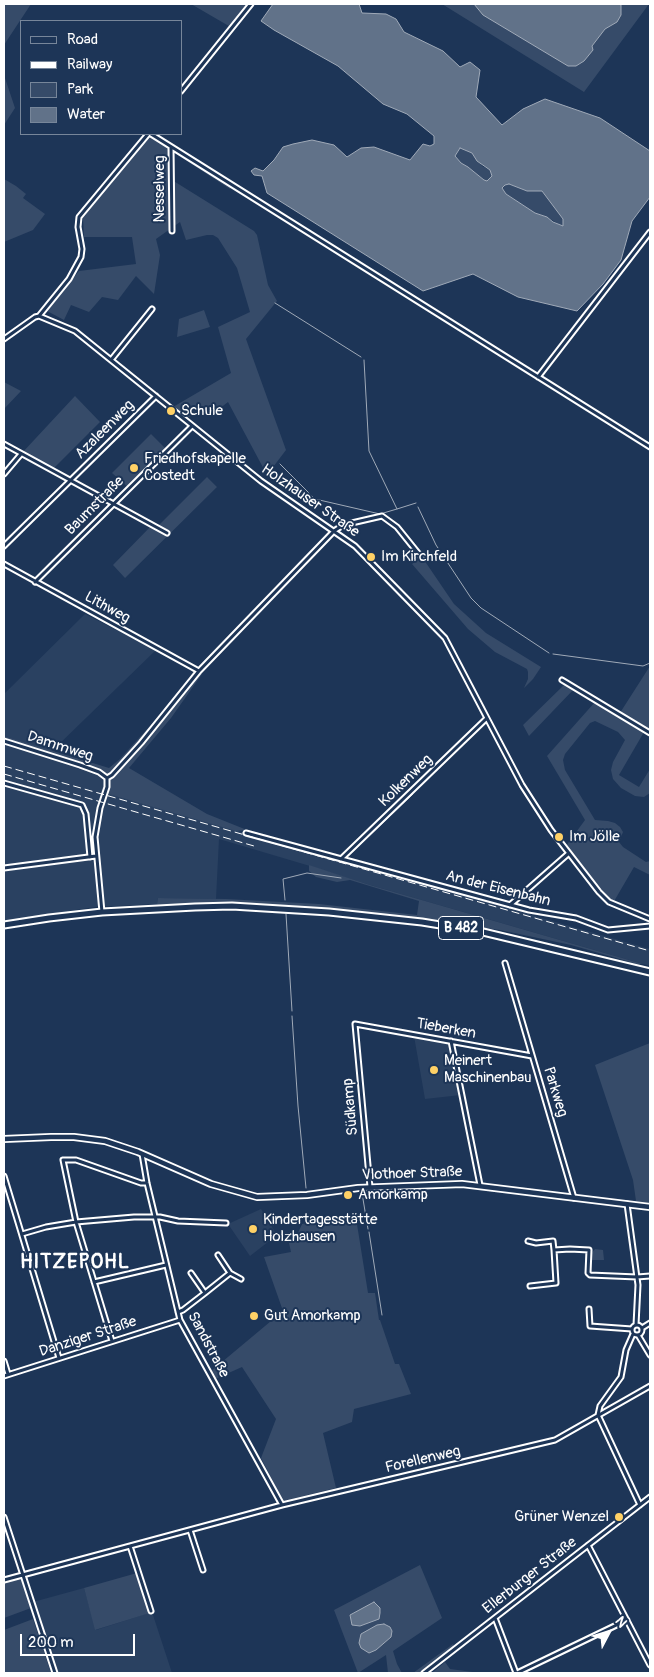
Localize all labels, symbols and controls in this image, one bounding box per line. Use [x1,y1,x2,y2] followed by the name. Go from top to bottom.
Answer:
[20,20,182,135] legend
[67,30,98,49] text: Road
[67,55,112,74] text: Railway
[67,80,93,99] text: Park
[67,105,105,124] text: Water
[151,156,169,222] street label: Nesselweg
[72,397,138,463] street label: Azaleenweg
[181,402,223,420] place label: Schule
[165,405,177,417] marker: Schule
[144,450,246,485] place label: Friedhofskapelle Costedt
[257,460,363,542] street label: Holzhauser Straße
[128,462,140,474] marker: Friedhofskapelle Costedt
[62,473,128,539] street label: Baumstraße
[381,548,457,566] place label: Im Kirchfeld
[365,551,377,563] marker: Im Kirchfeld
[81,588,133,628] street label: Lithweg
[25,728,95,766] street label: Dammweg
[375,751,437,811] street label: Kolkenweg
[569,828,620,846] place label: Im Jölle
[553,831,565,843] marker: Im Jölle
[444,867,552,911] street label: An der Eisenbahn
[438,916,484,940] road number: B 482
[415,1015,477,1043] street label: Tieberken
[444,1052,531,1087] place label: Meinert Maschinenbau
[428,1064,440,1076] marker: Meinert Maschinenbau
[539,1065,571,1119] street label: Parkweg
[340,1078,362,1136] street label: Südkamp
[361,1163,463,1185] street label: Vlothoer Straße
[358,1186,428,1204] place label: Amorkamp
[342,1189,354,1201] marker: Amorkamp
[263,1211,377,1246] place label: Kindertagesstätte Holzhausen
[247,1223,259,1235] marker: Kindertagesstätte Holzhausen
[19,1251,131,1275] district label: HITZEPOHL
[264,1307,361,1325] place label: Gut Amorkamp
[183,1309,233,1381] street label: Sandstraße
[248,1310,260,1322] marker: Gut Amorkamp
[37,1313,139,1361] street label: Danziger Straße
[384,1443,462,1477] street label: Forellenweg
[514,1508,609,1526] place label: Grüner Wenzel
[613,1511,625,1523] marker: Grüner Wenzel
[479,1534,581,1618] street label: Ellerburger Straße
[584,1607,634,1657] north arrow
[611,1613,630,1631] text: N
[22,1624,138,1656] scale bar
[28,1633,73,1652] text: 200 m

